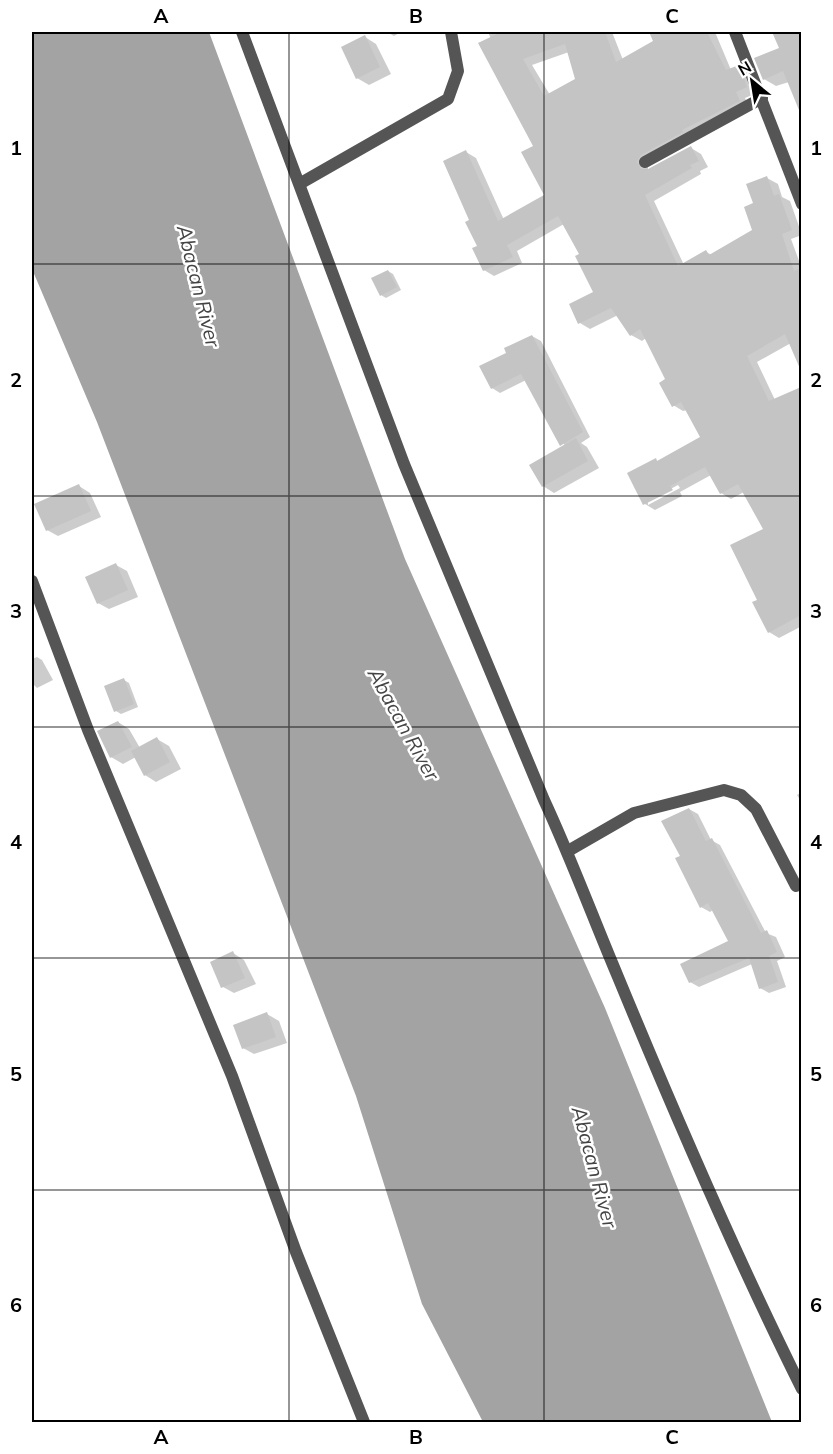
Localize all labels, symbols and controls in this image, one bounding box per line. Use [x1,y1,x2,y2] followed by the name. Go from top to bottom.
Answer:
[154,3,169,28] text: A
[409,3,423,28] text: B
[665,3,679,28] text: C
[722,51,782,111] north arrow
[734,56,755,80] text: N
[10,135,22,160] text: 1
[810,135,822,160] text: 1
[172,222,226,350] water label: Abacan River
[10,367,22,392] text: 2
[810,367,822,392] text: 2
[10,598,22,623] text: 3
[810,598,822,623] text: 3
[362,663,446,785] water label: Abacan River
[10,829,22,854] text: 4
[810,829,822,854] text: 4
[10,1061,22,1086] text: 5
[810,1061,822,1086] text: 5
[567,1103,623,1231] water label: Abacan River
[10,1292,22,1317] text: 6
[810,1292,822,1317] text: 6
[154,1424,169,1449] text: A
[409,1424,423,1449] text: B
[665,1424,679,1449] text: C

